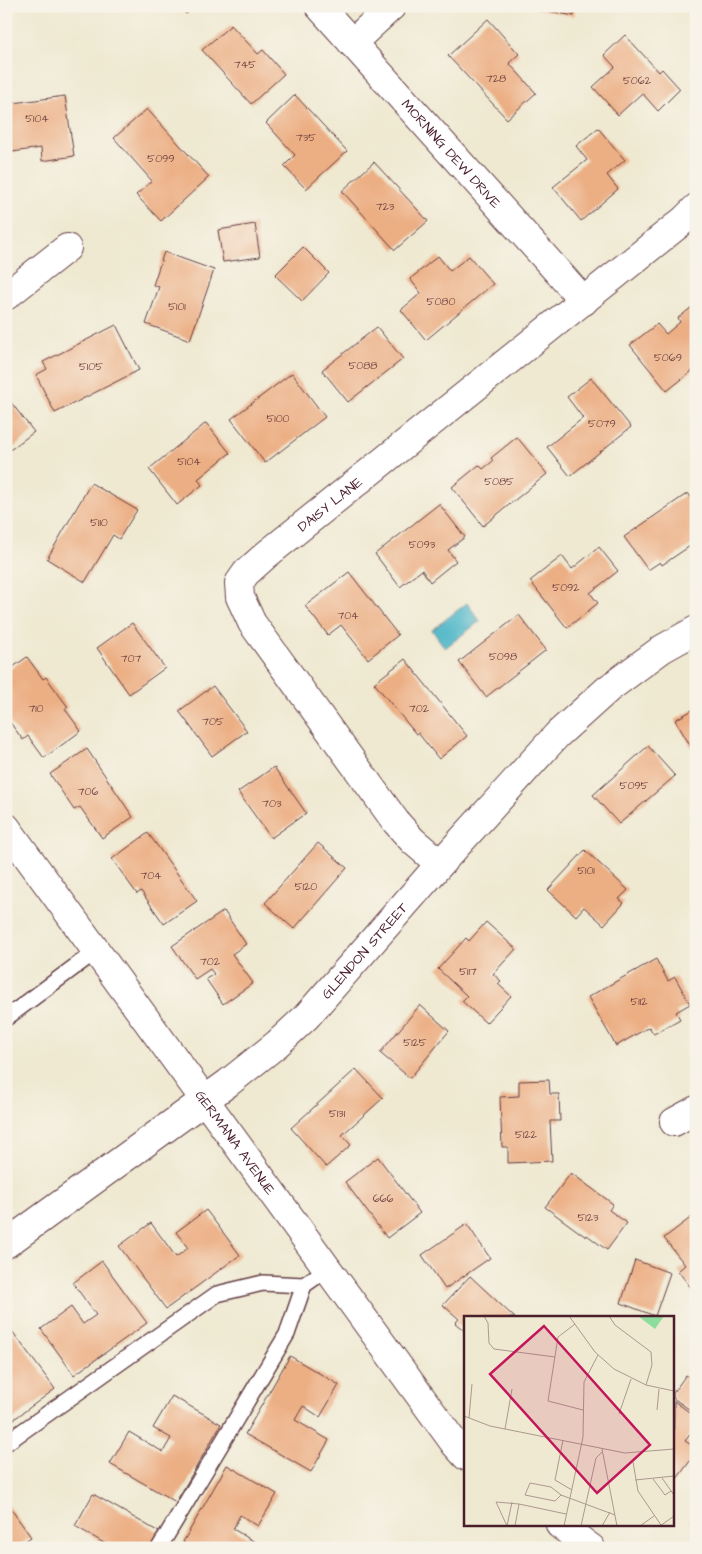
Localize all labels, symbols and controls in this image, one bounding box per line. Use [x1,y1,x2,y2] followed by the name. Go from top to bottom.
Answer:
[234,57,256,72] house number: 745
[486,71,506,86] house number: 728
[623,73,652,88] house number: 5062
[396,95,505,213] street label: MORNING DEW DRIVE
[25,111,49,126] house number: 5104
[296,130,316,145] house number: 735
[147,151,175,166] house number: 5099
[376,199,395,214] house number: 723
[427,294,455,309] house number: 5080
[168,299,186,314] house number: 5101
[654,350,682,365] house number: 5069
[349,358,378,373] house number: 5088
[79,359,103,374] house number: 5105
[266,411,290,426] house number: 5100
[588,416,616,431] house number: 5079
[177,454,201,469] house number: 5104
[294,472,368,537] street label: DAISY LANE
[484,474,514,489] house number: 5085
[90,515,108,530] house number: 5110
[409,537,436,552] house number: 5093
[552,580,580,595] house number: 5092
[337,608,359,623] house number: 704
[489,649,517,664] house number: 5098
[121,651,141,666] house number: 707
[28,701,44,716] house number: 710
[409,701,430,716] house number: 702
[202,714,224,729] house number: 705
[620,778,649,793] house number: 5095
[78,784,98,799] house number: 706
[262,796,282,811] house number: 703
[577,863,595,878] house number: 5101
[140,868,162,883] house number: 704
[295,879,317,894] house number: 5120
[317,898,413,1004] street label: GLENDON STREET
[200,954,221,969] house number: 702
[459,964,477,979] house number: 5117
[631,994,648,1009] house number: 5112
[403,1035,427,1050] house number: 5125
[190,1086,280,1200] street label: GERMANIA AVENUE
[329,1106,346,1121] house number: 5131
[515,1127,538,1142] house number: 5122
[373,1191,393,1206] house number: 666
[577,1210,599,1225] house number: 5123
[464,1316,674,1526] inset map

